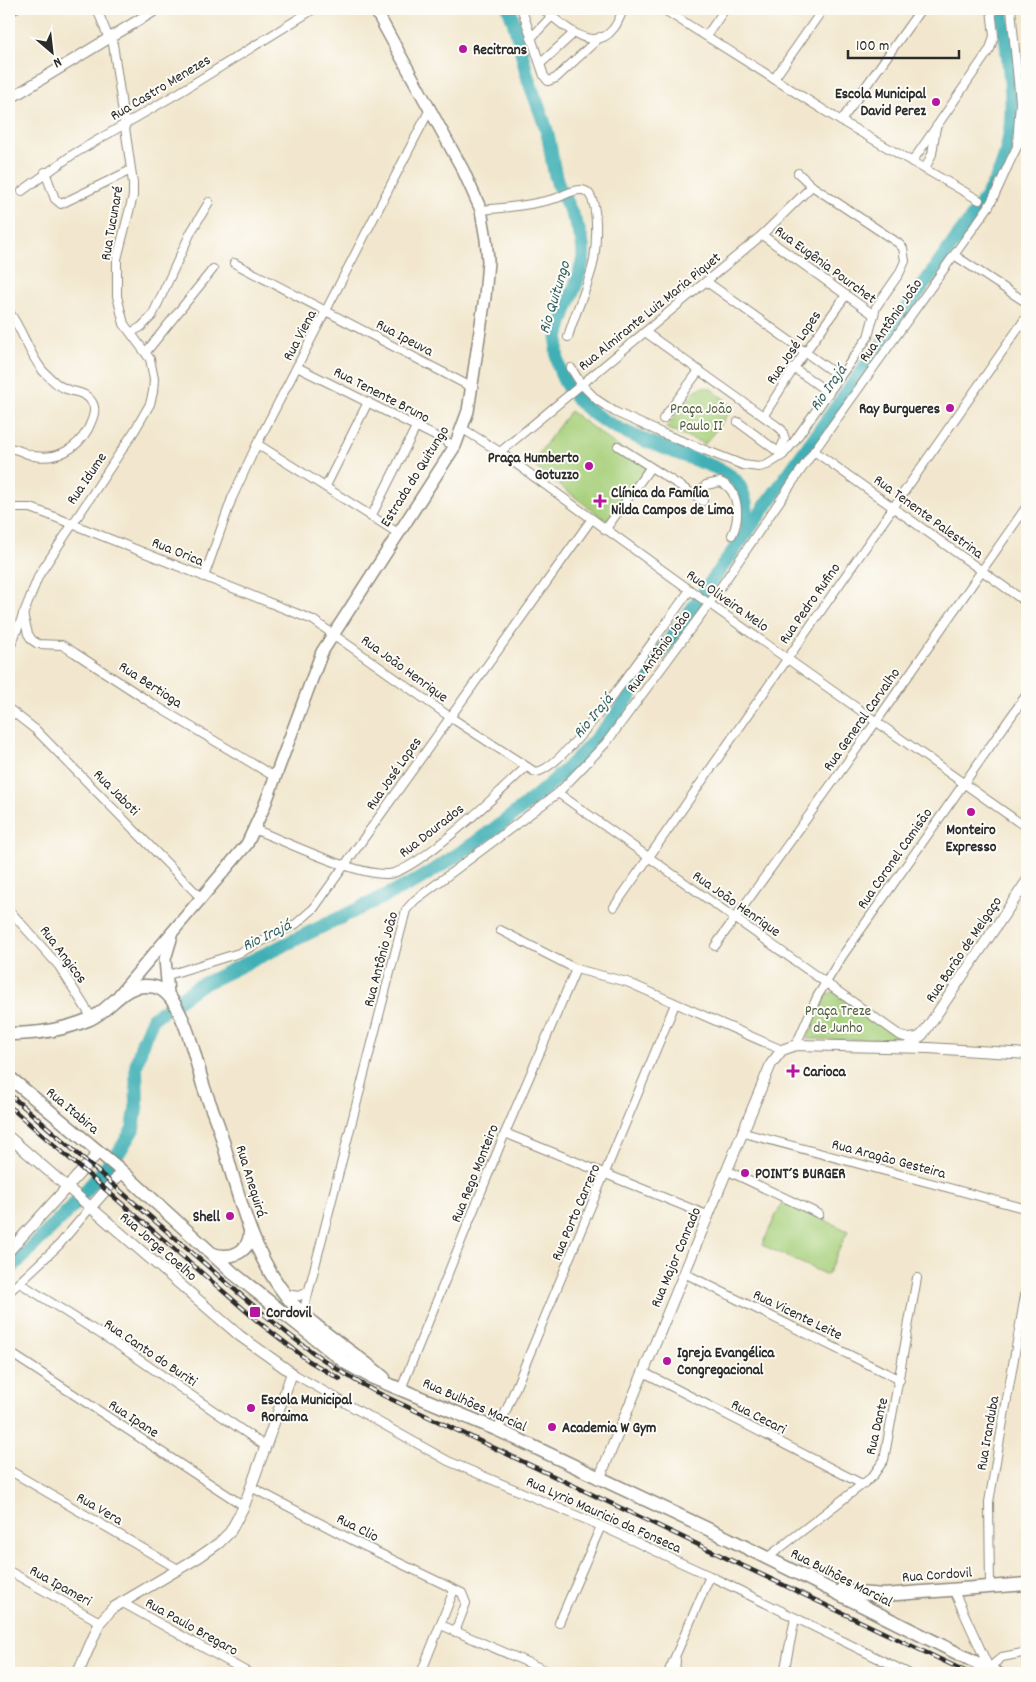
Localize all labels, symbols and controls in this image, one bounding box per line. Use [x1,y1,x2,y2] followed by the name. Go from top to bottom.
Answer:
[28,28,78,78] north arrow
[848,28,960,60] scale bar
[856,36,889,58] text: 100 m
[473,40,527,62] place label: Recitrans
[457,43,469,55] marker: Recitrans
[107,50,215,127] street label: Rua Castro Menezes
[49,51,65,72] text: N
[835,84,926,123] place label: Escola Municipal David Perez
[930,96,942,108] marker: Escola Municipal David Perez
[96,184,130,262] street label: Rua Tucunaré
[769,221,881,310] street label: Rua Eugênia Pourchet
[574,248,727,377] street label: Rua Almirante Luiz Maria Piquet
[533,258,578,337] water label: Rio Quitungo
[855,275,929,367] street label: Rua Antônio João
[278,306,324,365] street label: Rua Viena
[762,307,828,390] street label: Rua José Lopes
[371,314,438,364] street label: Rua Ipeuva
[805,359,855,416] water label: Rio Irajá
[329,362,433,430] street label: Rua Tenente Bruno
[670,399,732,438] park label: Praça João Paulo II
[859,399,940,421] place label: Ray Burgueres
[944,402,956,414] marker: Ray Burgueres
[376,422,456,532] street label: Estrada do Quitungo
[62,448,114,510] street label: Rua Idume
[488,448,579,487] place label: Praça Humberto Gotuzzo
[583,460,595,472] marker: Praça Humberto Gotuzzo
[868,470,988,566] street label: Rua Tenente Palestrina
[611,483,735,522] place label: Clínica da Família Nilda Campos de Lima
[593,494,607,508] marker: Clínica da Família Nilda Campos de Lima
[148,532,207,574] street label: Rua Orica
[774,559,847,649] street label: Rua Pedro Rufino
[681,565,773,638] street label: Rua Oliveira Melo
[622,606,697,698] street label: Rua Antônio João
[356,630,452,709] street label: Rua João Henrique
[114,657,187,715] street label: Rua Bertioga
[819,664,907,776] street label: Rua General Carvalho
[568,688,621,744] water label: Rio Irajá
[361,733,428,815] street label: Rua José Lopes
[87,765,144,822] street label: Rua Jaboti
[395,799,470,864] street label: Rua Dourados
[852,804,939,914] street label: Rua Coronel Camisão
[965,806,977,818] marker: Monteiro Expresso
[946,820,997,859] place label: Monteiro Expresso
[687,866,785,943] street label: Rua João Henrique
[921,892,1009,1008] street label: Rua Barão de Melgaço
[359,909,405,1010] street label: Rua Antônio João
[239,914,297,958] water label: Rio Irajá
[33,922,92,989] street label: Rua Angicos
[805,1001,872,1040] park label: Praça Treze de Junho
[803,1062,846,1084] place label: Carioca
[787,1065,799,1077] marker: Carioca
[40,1083,104,1141] street label: Rua Itabira
[446,1121,506,1226] street label: Rua Rego Monteiro
[829,1134,949,1186] street label: Rua Aragão Gesteira
[229,1143,272,1221] street label: Rua Anequirá
[547,1161,607,1265] street label: Rua Porto Carrero
[755,1164,846,1186] place label: POINT´S BURGER
[739,1167,751,1179] marker: POINT´S BURGER
[646,1204,708,1311] street label: Rua Major Conrado
[193,1207,220,1229] place label: Shell
[114,1208,202,1288] street label: Rua Jorge Coelho
[224,1210,236,1222] marker: Shell
[749,1285,846,1347] street label: Rua Vicente Leite
[266,1303,312,1325] place label: Cordovil
[248,1305,262,1319] marker: Cordovil
[99,1314,201,1393] street label: Rua Canto do Buriti
[677,1343,775,1382] place label: Igreja Evangélica Congregacional
[661,1355,673,1367] marker: Igreja Evangélica Congregacional
[419,1373,530,1439] street label: Rua Bulhões Marcial
[261,1390,353,1429] place label: Escola Municipal Roraima
[972,1393,1007,1472] street label: Rua Iranduba
[727,1394,790,1441] street label: Rua Cecari
[103,1395,163,1444] street label: Rua Ipane
[861,1395,895,1457] street label: Rua Dante
[245,1402,257,1414] marker: Escola Municipal Roraima
[562,1418,656,1440] place label: Academia W Gym
[546,1421,558,1433] marker: Academia W Gym
[522,1472,685,1560] street label: Rua Lyrio Mauricio da Fonseca
[72,1488,127,1532] street label: Rua Vera
[332,1509,382,1549] street label: Rua Clio
[786,1544,896,1614] street label: Rua Bulhões Marcial
[25,1561,95,1613] street label: Rua Ipameri
[901,1563,973,1589] street label: Rua Cordovil
[140,1593,242,1663] street label: Rua Paulo Bregaro

